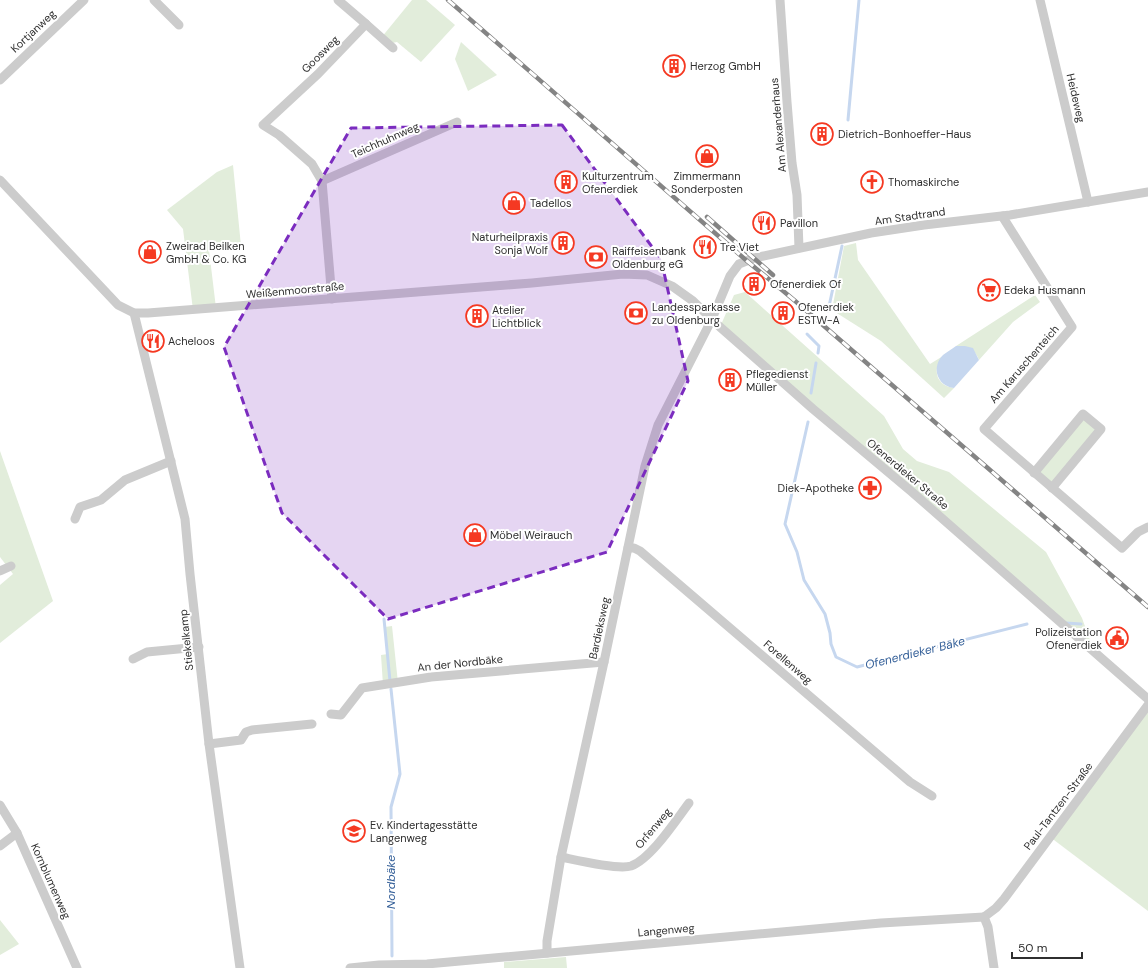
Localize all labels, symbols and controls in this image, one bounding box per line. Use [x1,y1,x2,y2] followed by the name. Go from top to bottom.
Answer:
[8,7,58,55] street label: Kortjanweg
[298,32,342,76] street label: Goosweg
[661,53,687,79] building icon: Herzog GmbH
[690,59,761,73] place label: Herzog GmbH
[1064,72,1088,124] street label: Heideweg
[767,77,789,173] street label: Am Alexanderhaus
[349,119,421,161] street label: Teichhuhnweg
[809,121,835,147] building icon: Dietrich-Bonhoeffer-Haus
[838,127,971,141] place label: Dietrich-Bonhoeffer-Haus
[694,143,720,169] shop icon: Zimmermann Sonderposten
[553,169,579,195] building icon: Kulturzentrum Ofenerdiek
[582,169,654,196] place label: Kulturzentrum Ofenerdiek
[671,169,743,196] place label: Zimmermann Sonderposten
[859,169,885,195] church icon: Thomaskirche
[888,175,959,189] place label: Thomaskirche
[501,190,527,216] shop icon: Tadellos
[530,196,571,210] place label: Tadellos
[874,204,946,228] street label: Am Stadtrand
[751,210,777,236] restaurant icon: Pavillon
[780,216,818,230] place label: Pavillon
[472,230,548,257] place label: Naturheilpraxis Sonja Wolf
[550,230,576,256] building icon: Naturheilpraxis Sonja Wolf
[692,234,718,260] restaurant icon: Tre Viet
[137,239,163,265] shop icon: Zweirad Beilken GmbH & Co. KG
[166,239,246,266] place label: Zweirad Beilken GmbH & Co. KG
[720,240,759,254] place label: Tre Viet
[583,244,609,270] bank icon: Raiffeisenbank Oldenburg eG
[612,244,686,271] place label: Raiffeisenbank Oldenburg eG
[741,271,767,297] building icon: Ofenerdiek Of
[770,277,841,291] place label: Ofenerdiek Of
[976,277,1002,303] supermarket icon: Edeka Husmann
[245,279,345,301] street label: Weißenmoorstraße
[1004,283,1086,297] place label: Edeka Husmann
[623,300,649,326] bank icon: Landessparkasse zu Oldenburg
[652,300,740,327] place label: Landessparkasse zu Oldenburg
[770,300,796,326] building icon: Ofenerdiek ESTW-A
[798,300,854,327] place label: Ofenerdiek ESTW-A
[464,303,490,329] building icon: Atelier Lichtblick
[492,303,542,330] place label: Atelier Lichtblick
[986,322,1062,406] street label: Am Karuschenteich
[140,328,166,354] restaurant icon: Acheloos
[168,334,215,348] place label: Acheloos
[717,367,743,393] building icon: Pflegedienst Müller
[746,367,809,394] place label: Pflegedienst Müller
[864,436,952,512] street label: Ofenerdieker Straße
[857,475,883,501] pharmacy icon: Diek-Apotheke
[778,481,854,495] place label: Diek-Apotheke
[462,522,488,548] shop icon: Möbel Weirauch
[490,528,572,542] place label: Möbel Weirauch
[586,596,612,660] street label: Bardieksweg
[176,609,196,671] street label: Stiekelkamp
[1035,625,1102,652] place label: Polizeistation Ofenerdiek
[1104,625,1130,651] public building icon: Polizeistation Ofenerdiek
[863,633,967,673] water label: Ofenerdieker Bäke
[761,637,815,687] street label: Forellenweg
[417,652,503,674] street label: An der Nordbäke
[1021,759,1095,853] street label: Paul-Tantzen-Straße
[632,805,674,851] street label: Orfenweg
[341,818,367,844] school or university icon: Ev. Kindertagesstätte Langenweg
[370,818,477,845] place label: Ev. Kindertagesstätte Langenweg
[28,841,74,921] street label: Kornblumenweg
[383,855,399,909] water label: Nordbäke
[637,921,695,939] street label: Langenweg
[1012,934,1082,960] scale bar
[1018,940,1047,956] text: 50 m

